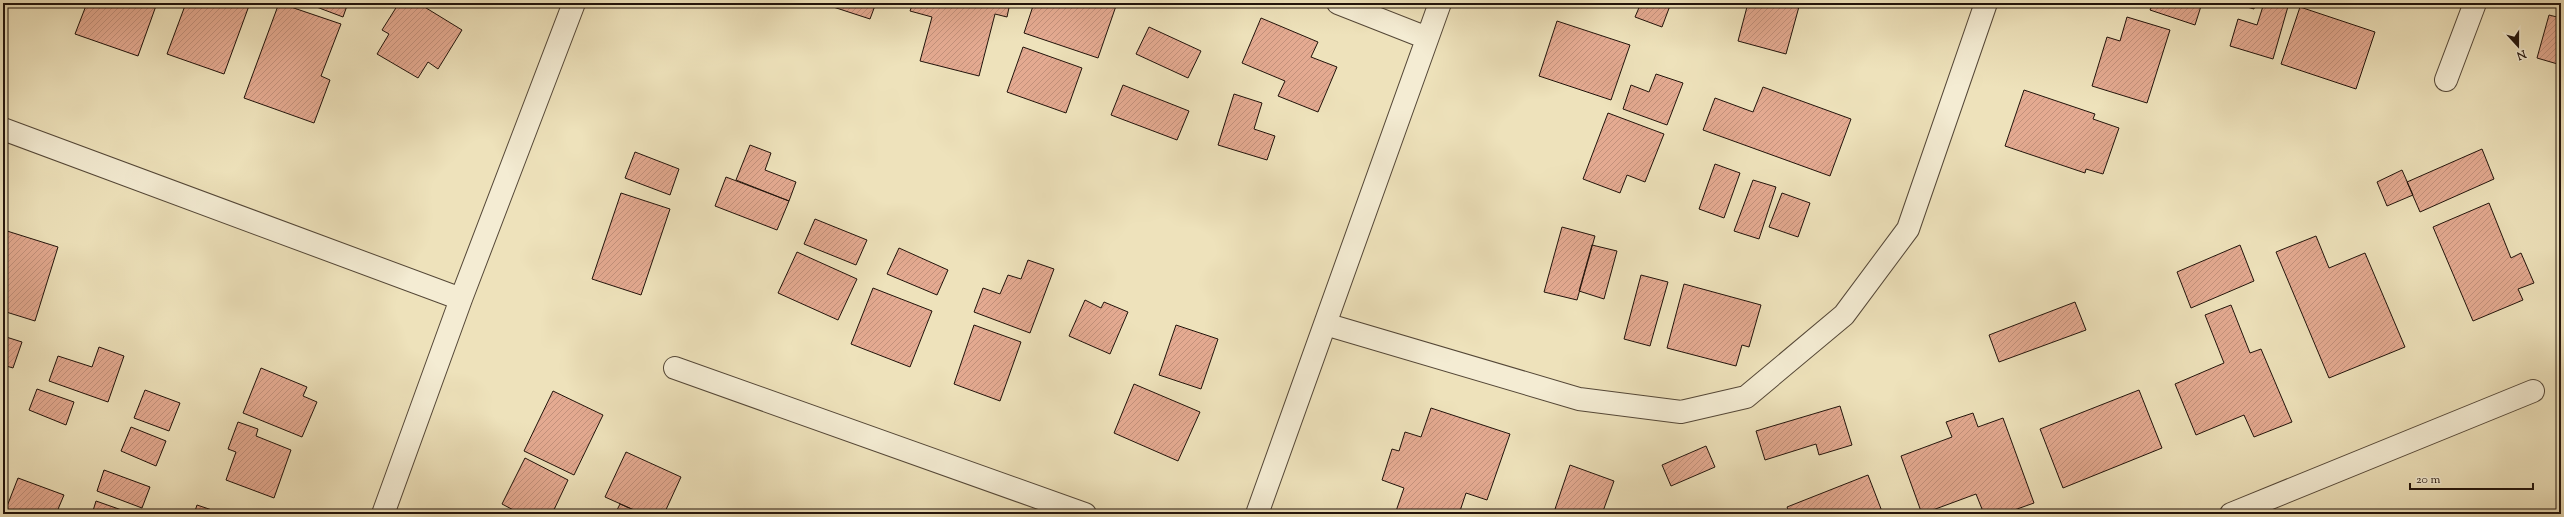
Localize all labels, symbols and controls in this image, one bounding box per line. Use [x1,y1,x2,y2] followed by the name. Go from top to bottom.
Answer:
[2498,26,2538,66] north arrow
[2514,45,2529,64] text: N
[2410,465,2533,491] scale bar
[2416,471,2441,489] text: 20 m

